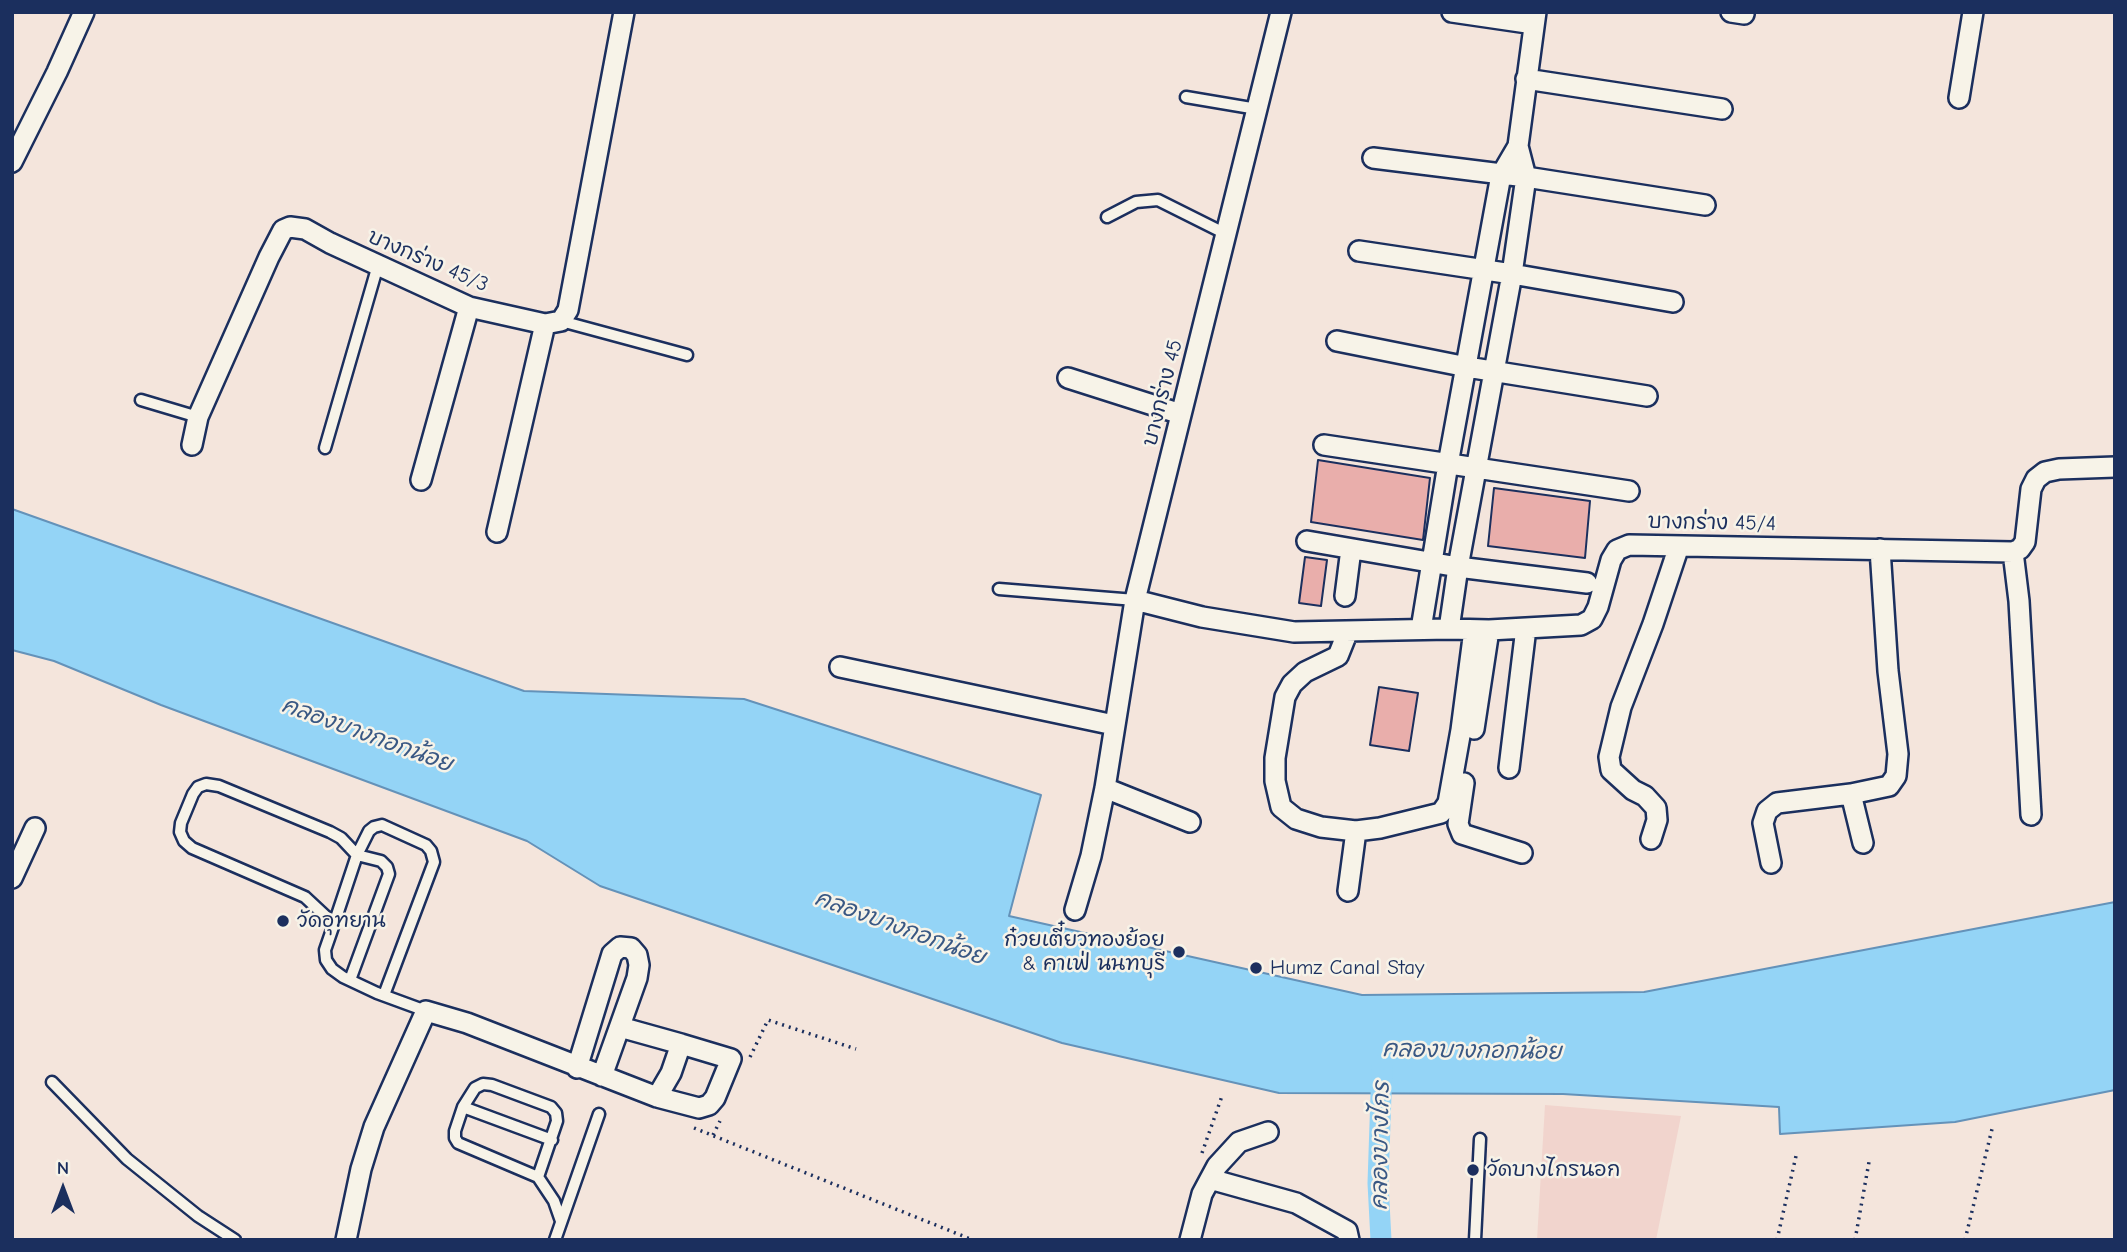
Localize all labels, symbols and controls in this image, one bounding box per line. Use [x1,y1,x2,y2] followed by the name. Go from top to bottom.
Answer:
[364,224,492,298] street label: บางกร่าง 45/3
[1138,337,1188,449] street label: บางกร่าง 45
[1648,509,1776,537] street label: บางกร่าง 45/4
[278,691,456,779] water label: คลองบางกอกน้อย
[811,884,989,972] water label: คลองบางกอกน้อย
[297,908,386,934] place label: วัดอุทยาน
[275,913,291,929] marker: วัดอุทยาน
[1004,927,1165,977] place label: ก๋วยเตี๋ยวทองย้อย & คาเฟ่ นนทบุรี
[1171,944,1187,960] marker: ก๋วยเตี๋ยวทองย้อย & คาเฟ่ นนทบุรี
[1270,955,1424,981] place label: Humz Canal Stay
[1248,960,1264,976] marker: Humz Canal Stay
[1382,1036,1562,1066] water label: คลองบางกอกน้อย
[1366,1082,1396,1210] water label: คลองบางไกร
[28,1154,98,1224] north arrow
[57,1157,69,1179] text: N
[1487,1157,1620,1183] place label: วัดบางไกรนอก
[1465,1162,1481,1178] marker: วัดบางไกรนอก

